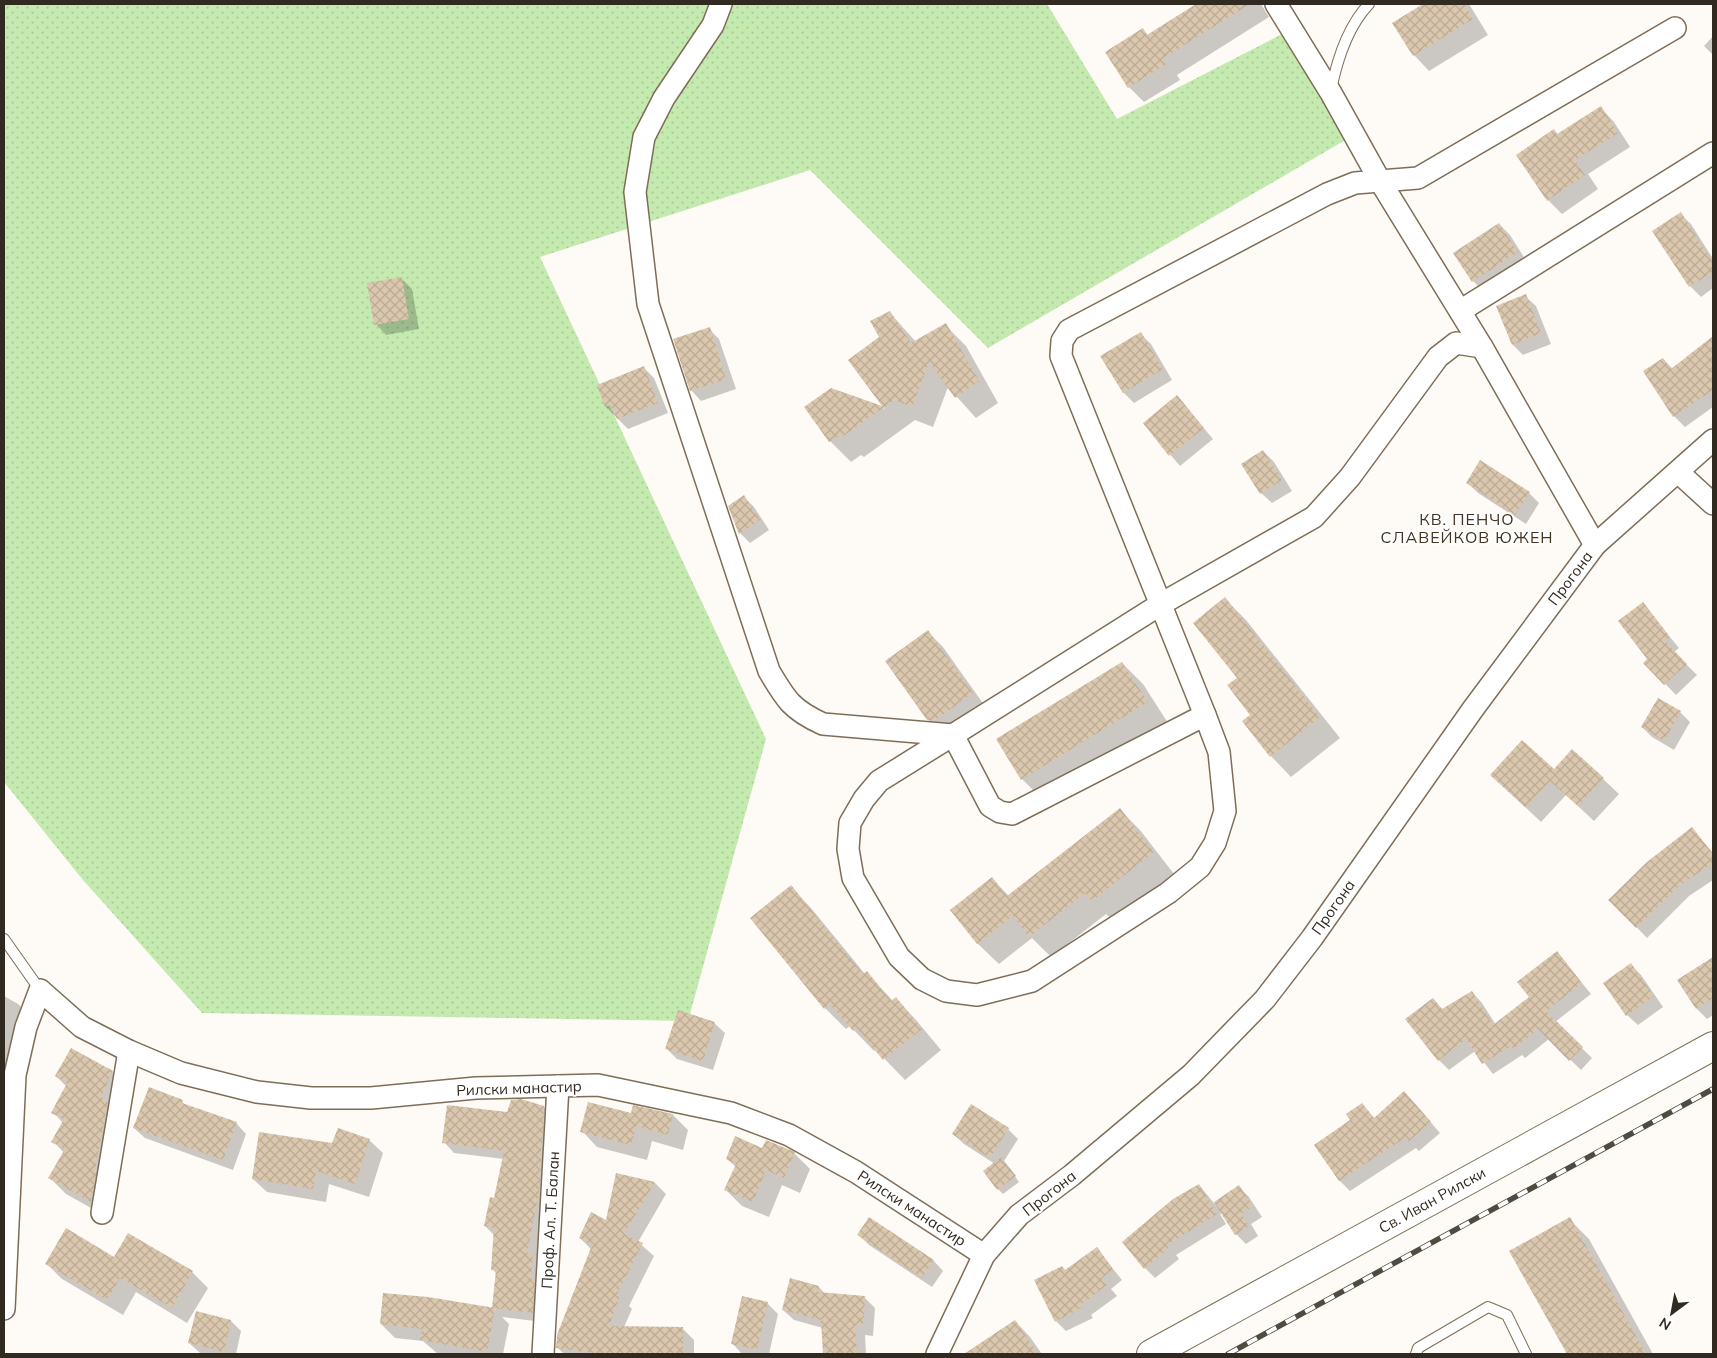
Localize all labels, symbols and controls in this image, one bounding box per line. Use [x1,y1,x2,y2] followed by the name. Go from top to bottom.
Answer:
[1380,509,1554,547] district label: КВ. ПЕНЧО СЛАВЕЙКОВ ЮЖЕН
[1543,547,1597,609] street label: Прогона
[1307,876,1359,938] street label: Прогона
[456,1076,582,1100] street label: Рилски манастир
[537,1151,563,1289] street label: Проф. Ал. Т. Балан
[1375,1163,1489,1237] street label: Св. Иван Рилски
[854,1166,970,1250] street label: Рилски манастир
[1018,1166,1080,1220] street label: Прогона
[1647,1288,1697,1338] north arrow
[1656,1314,1674,1334] text: N

